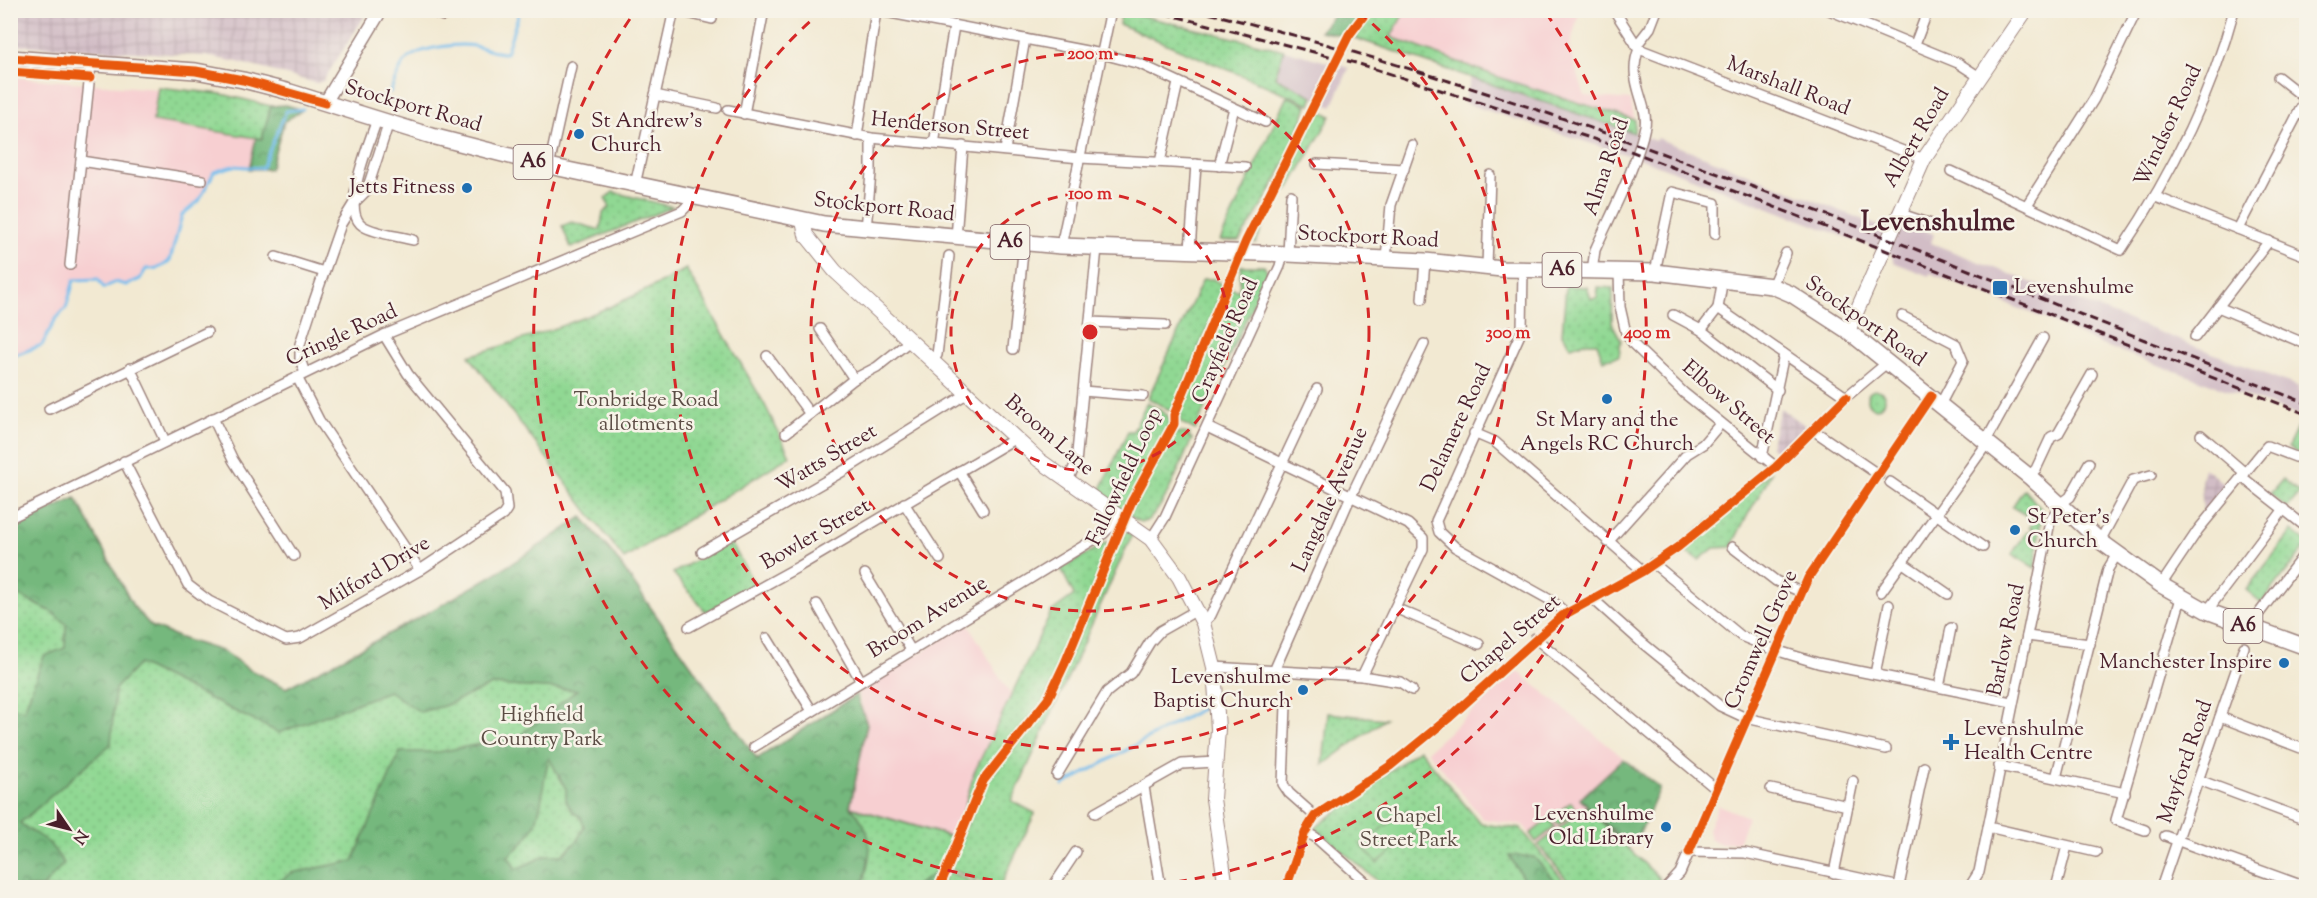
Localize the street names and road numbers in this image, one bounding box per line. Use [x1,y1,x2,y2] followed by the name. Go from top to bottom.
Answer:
[1722,50,1854,124] street label: Marshall Road
[2128,60,2210,192] street label: Windsor Road
[341,73,485,141] street label: Stockport Road
[1876,82,1958,194] street label: Albert Road
[870,105,1030,149] street label: Henderson Street
[1576,114,1638,220] street label: Alma Road
[514,145,552,179] road number: A6
[812,186,956,230] street label: Stockport Road
[1296,219,1440,257] street label: Stockport Road
[990,225,1030,259] road number: A6
[1542,253,1582,287] road number: A6
[1798,269,1932,375] street label: Stockport Road
[1185,273,1267,409] street label: Crayfield Road
[281,297,403,375] street label: Cringle Road
[1675,354,1781,452] street label: Elbow Street
[1414,359,1500,497] street label: Delamere Road
[998,389,1100,483] street label: Broom Lane
[1080,403,1170,551] street label: Fallowfield Loop
[771,417,883,501] street label: Watts Street
[1286,422,1376,578] street label: Langdale Avenue
[756,492,876,578] street label: Bowler Street
[314,529,436,619] street label: Milford Drive
[1718,565,1806,715] street label: Cromwell Grove
[862,569,994,667] street label: Broom Avenue
[1980,581,2034,699] street label: Barlow Road
[1454,588,1568,692] street label: Chapel Street
[2224,609,2262,643] road number: A6
[2151,696,2221,828] street label: Mayford Road

